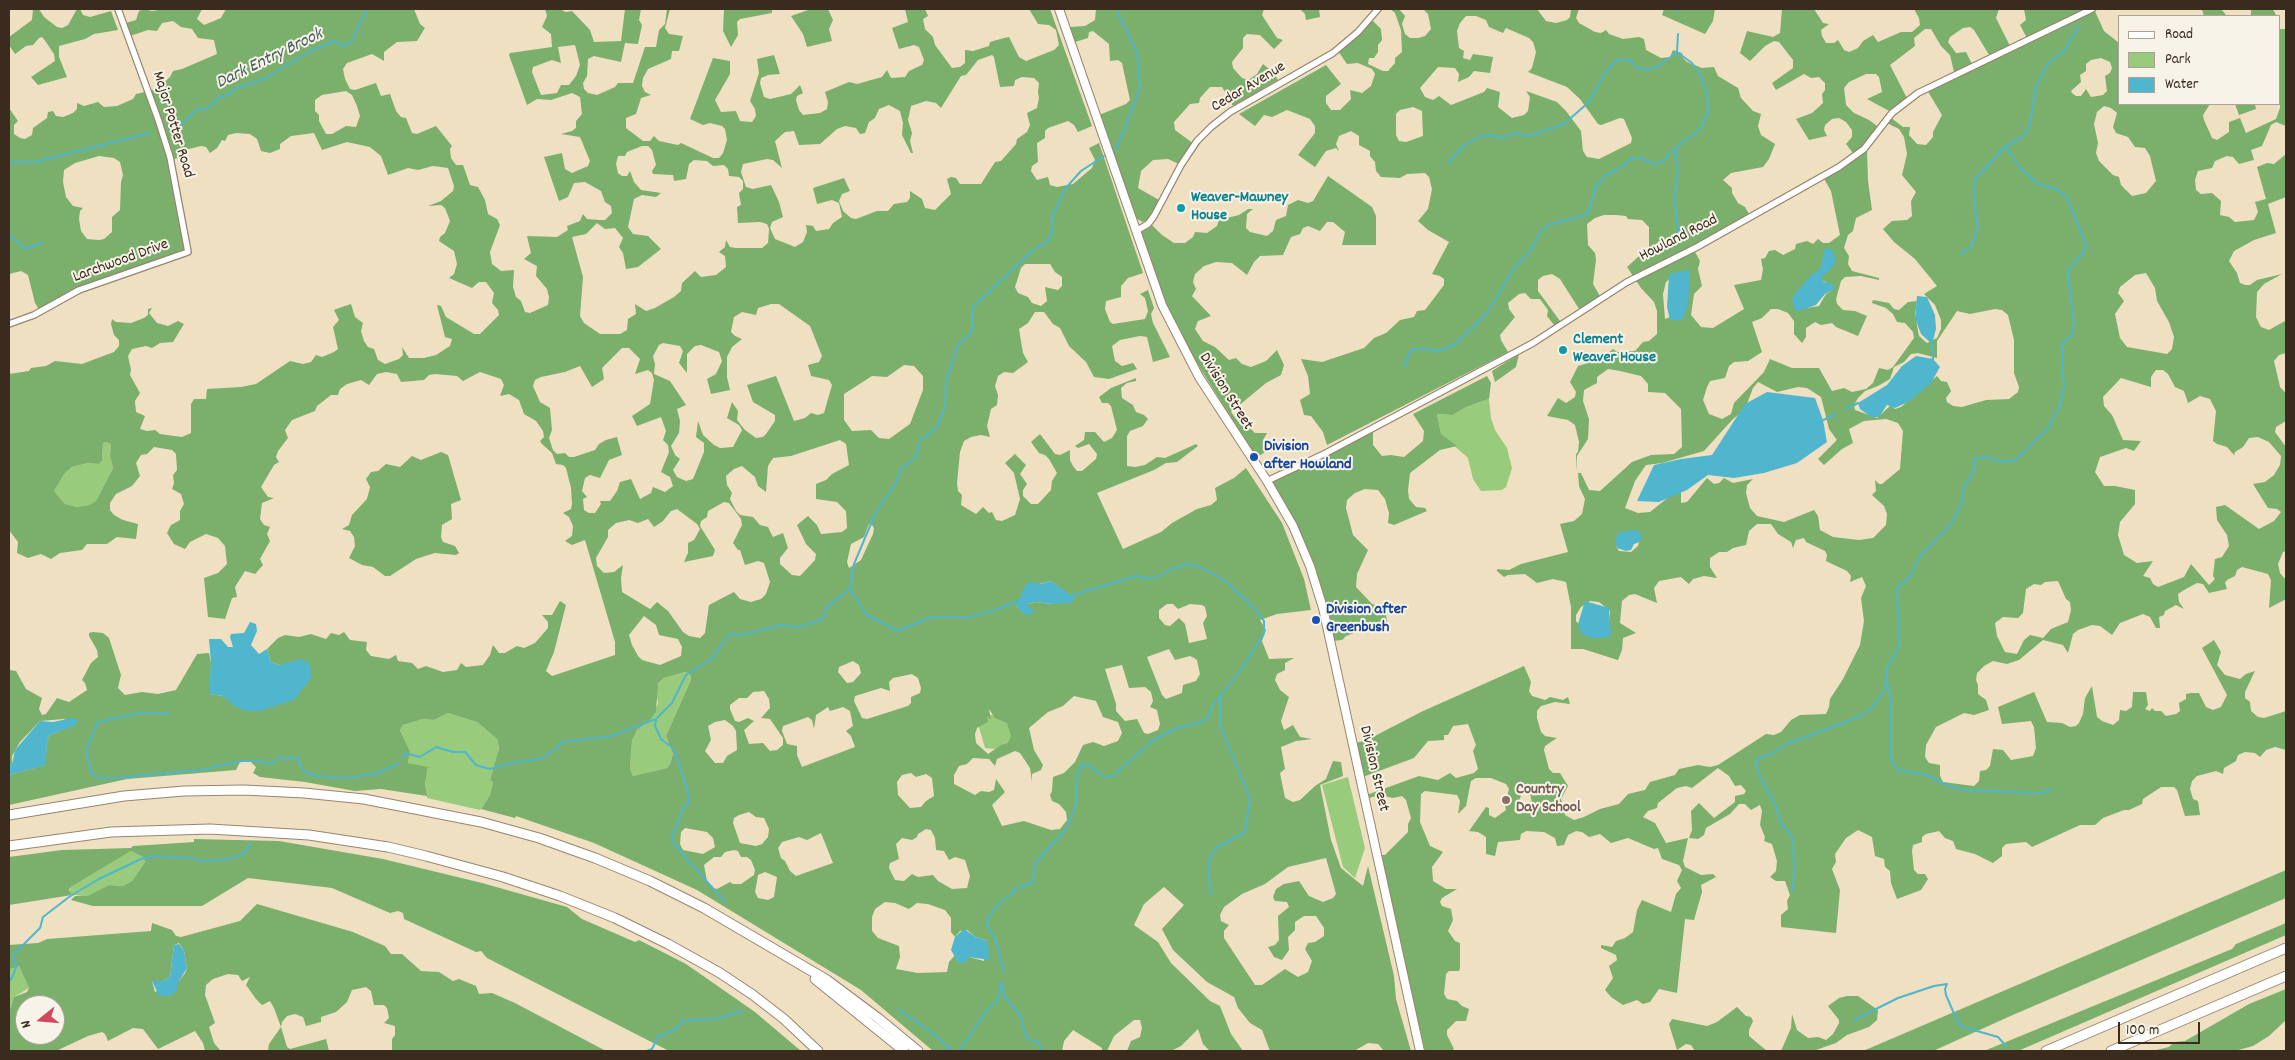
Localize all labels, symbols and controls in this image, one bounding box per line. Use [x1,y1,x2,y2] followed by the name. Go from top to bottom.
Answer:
[2118,15,2280,105] legend
[2165,24,2193,46] text: Road
[213,25,327,95] water label: Dark Entry Brook
[2165,49,2191,71] text: Park
[1208,58,1290,118] street label: Cedar Avenue
[147,69,197,181] street label: Major Potter Road
[2165,74,2198,96] text: Water
[1191,189,1288,227] place label: Weaver-Mawney House
[1175,202,1187,214] marker: Weaver-Mawney House
[1637,211,1721,267] street label: Howland Road
[71,236,171,288] street label: Larchwood Drive
[1573,331,1656,369] place label: Clement Weaver House
[1557,344,1569,356] marker: Clement Weaver House
[1194,350,1256,434] street label: Division Street
[1264,438,1352,476] place label: Division after Howland
[1248,451,1260,463] marker: Division after Howland
[1326,601,1407,639] place label: Division after Greenbush
[1310,614,1322,626] marker: Division after Greenbush
[1354,724,1392,814] street label: Division Street
[1516,781,1581,819] place label: Country Day School
[1500,794,1512,806] marker: Country Day School
[15,995,65,1045] north arrow
[2120,1012,2202,1044] scale bar
[16,1018,37,1030] text: N
[2126,1020,2159,1042] text: 100 m

